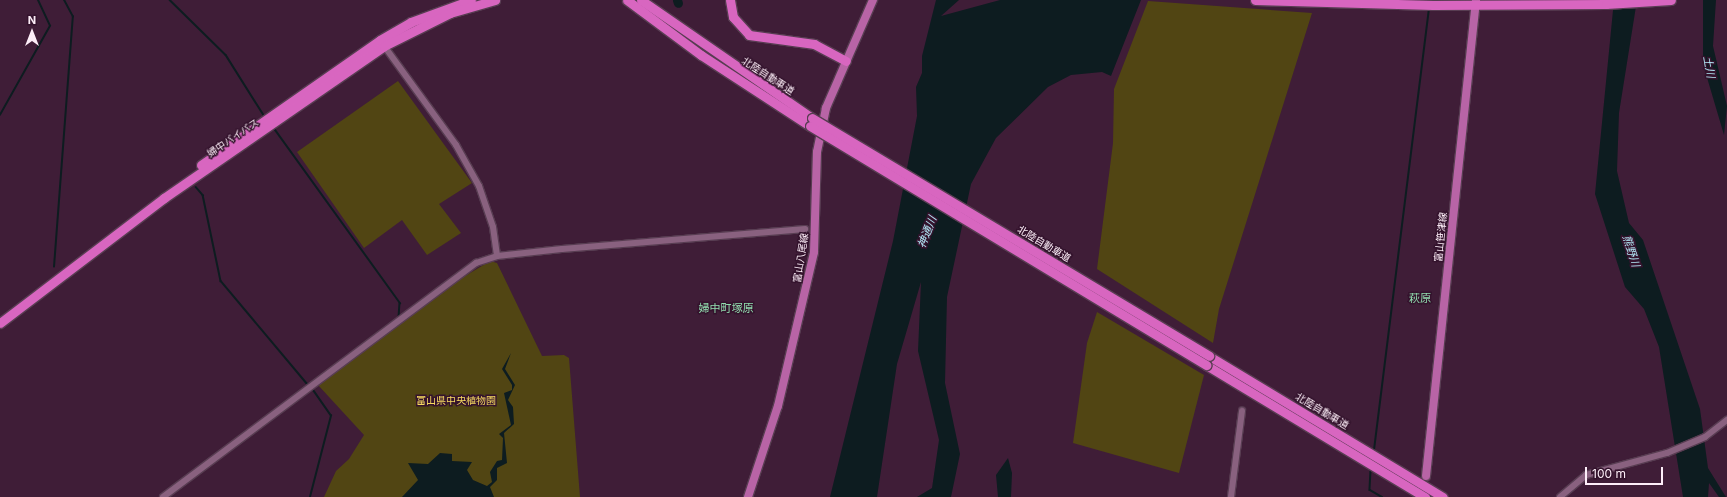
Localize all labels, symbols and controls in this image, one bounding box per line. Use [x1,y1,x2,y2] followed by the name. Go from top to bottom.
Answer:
[12,12,52,52] north arrow
[28,13,36,27] text: N
[740,55,796,97] street label: 北陸自動車道
[1701,55,1717,79] water label: 土川
[205,116,261,160] street label: 婦中バイパス
[1432,212,1450,262] street label: 富山笹津線
[915,214,939,250] water label: 神通川
[1015,223,1073,265] street label: 北陸自動車道
[791,232,811,284] street label: 富山八尾線
[1620,233,1642,269] water label: 熊野川
[1409,291,1431,305] district label: 萩原
[699,301,753,315] district label: 婦中町塚原
[1293,390,1351,432] street label: 北陸自動車道
[416,395,496,407] park label: 富山県中央植物園
[1587,459,1665,485] scale bar
[1592,466,1626,481] text: 100 m

